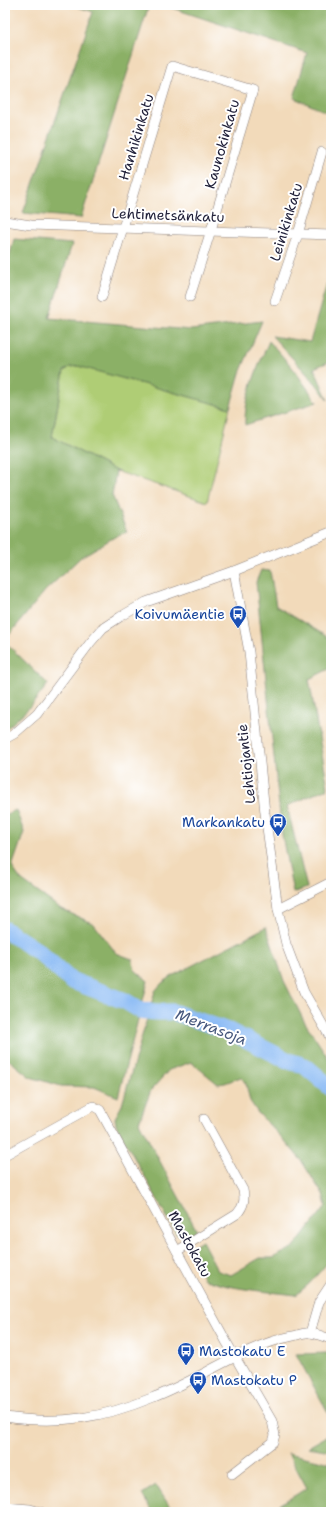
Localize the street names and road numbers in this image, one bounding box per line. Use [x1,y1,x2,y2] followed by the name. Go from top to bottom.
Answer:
[114,91,158,183] street label: Hanhikinkatu
[201,97,243,191] street label: Kaunokinkatu
[266,181,306,263] street label: Leinikinkatu
[111,204,225,226] street label: Lehtimetsänkatu
[233,723,259,805] street label: Lehtiojantie
[164,1208,216,1280] street label: Mastokatu

